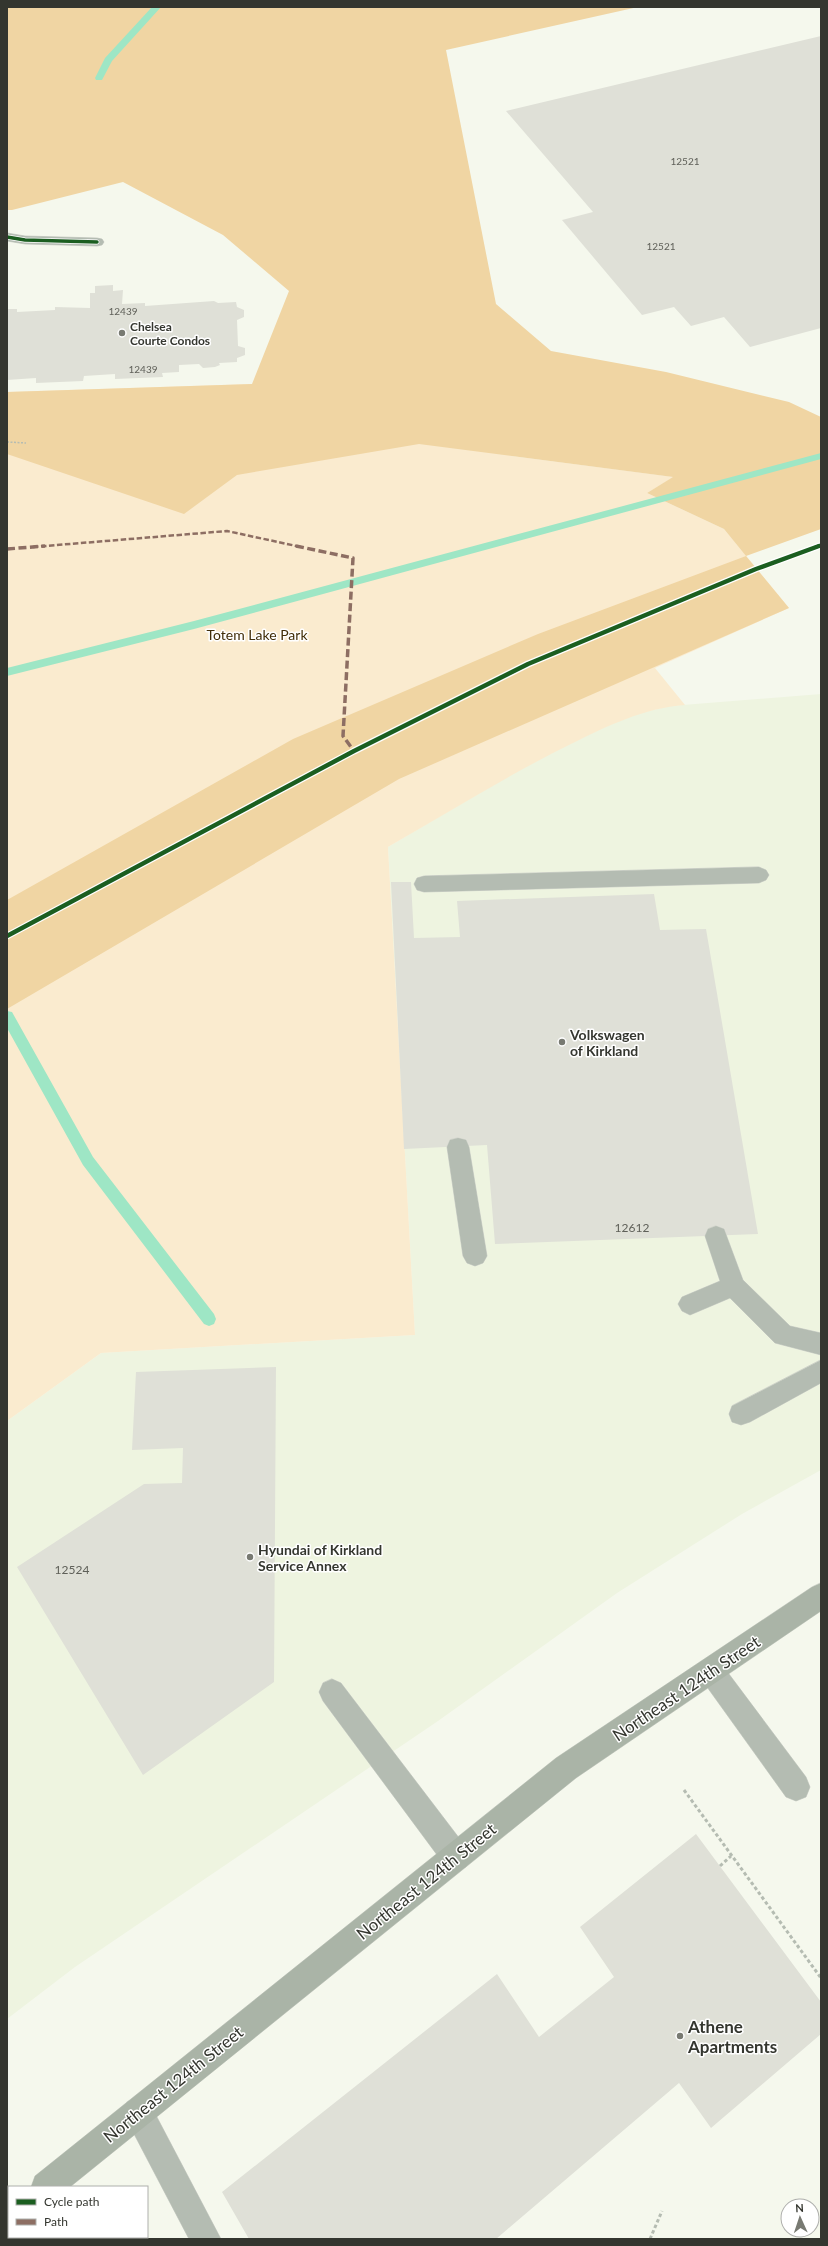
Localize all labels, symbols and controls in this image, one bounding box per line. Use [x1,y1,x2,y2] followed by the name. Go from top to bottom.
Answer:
[670,155,700,167] house number: 12521
[646,240,676,252] house number: 12521
[108,305,138,317] house number: 12439
[130,319,210,348] place label: Chelsea Courte Condos
[117,328,127,338] marker: Chelsea Courte Condos
[128,363,158,375] house number: 12439
[206,626,308,643] park label: Totem Lake Park
[569,1026,645,1059] place label: Volkswagen of Kirkland
[557,1037,567,1047] marker: Volkswagen of Kirkland
[615,1220,649,1235] house number: 12612
[258,1541,382,1574] place label: Hyundai of Kirkland Service Annex
[245,1552,255,1562] marker: Hyundai of Kirkland Service Annex
[55,1562,89,1577] house number: 12524
[608,1631,764,1745] street label: Northeast 124th Street
[352,1818,500,1944] street label: Northeast 124th Street
[687,2016,777,2057] place label: Athene Apartments
[99,2021,247,2147] street label: Northeast 124th Street
[675,2031,685,2041] marker: Athene Apartments
[8,2186,148,2238] legend
[44,2194,99,2209] text: Cycle path
[780,2198,820,2238] north arrow
[795,2201,804,2214] text: N
[44,2214,68,2229] text: Path

